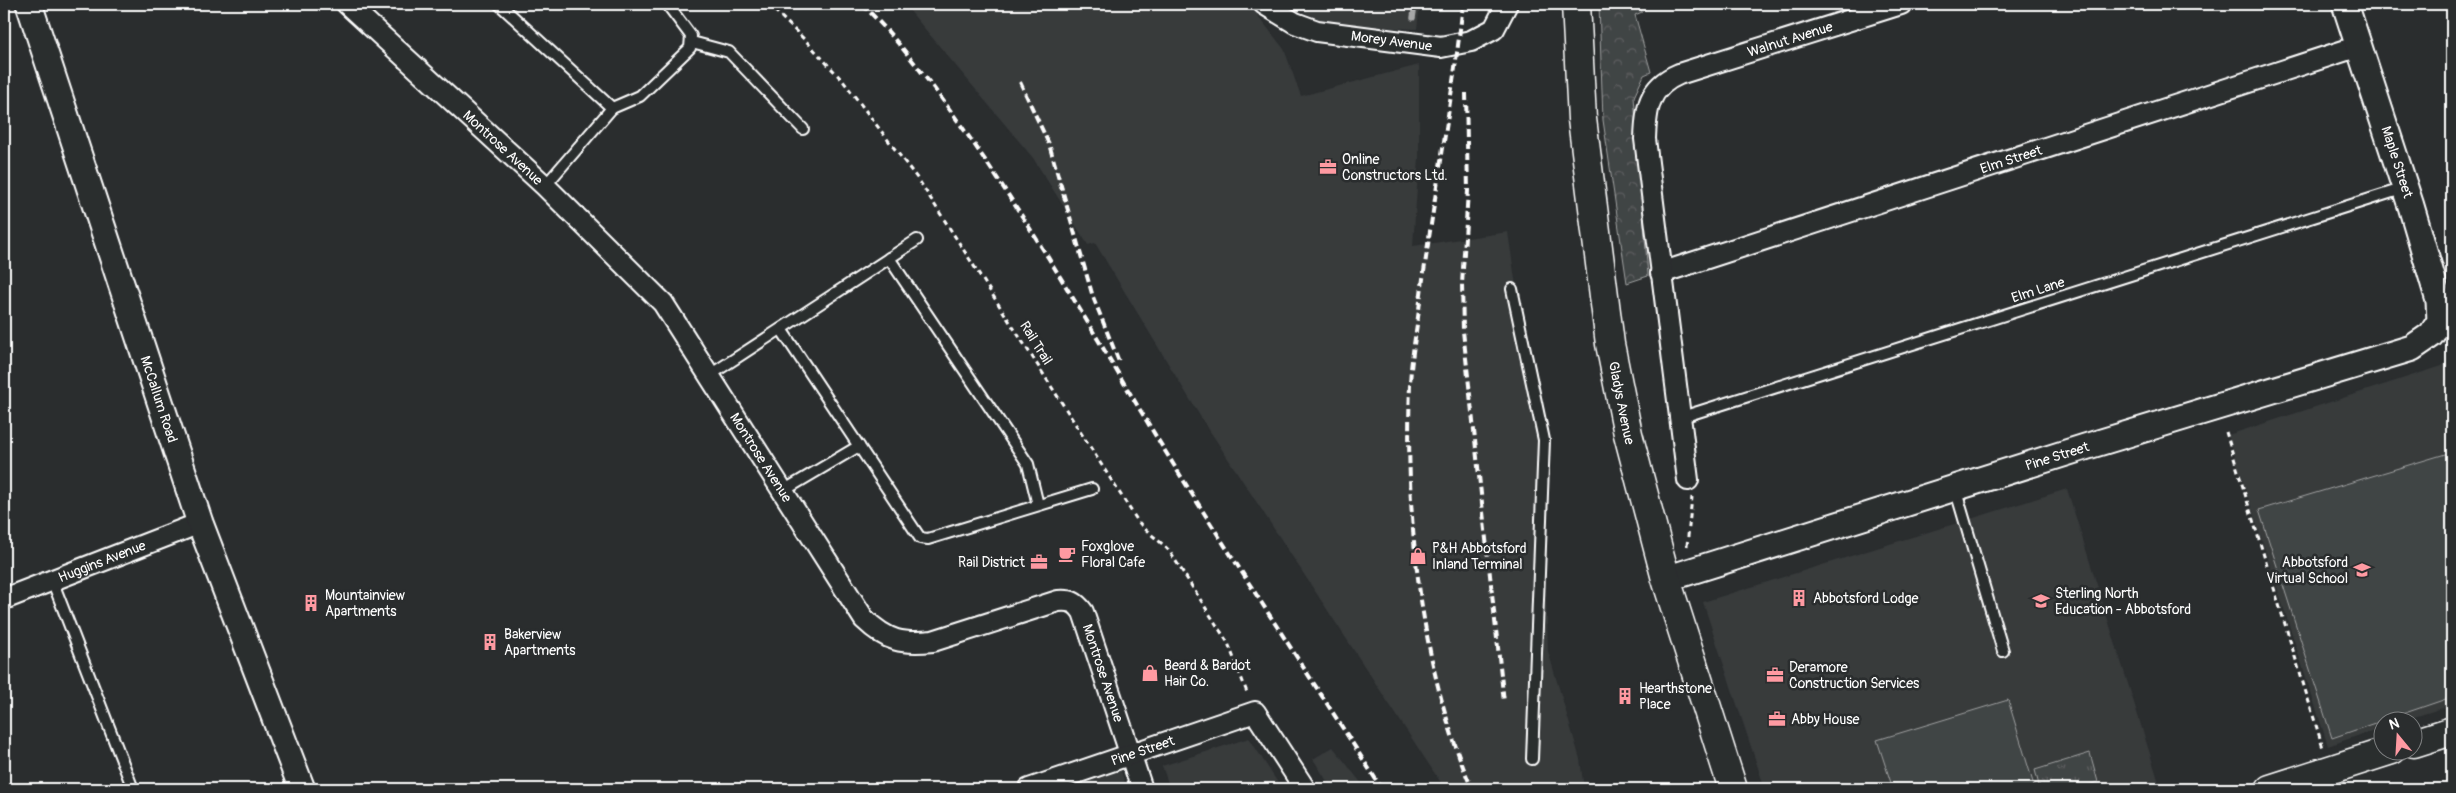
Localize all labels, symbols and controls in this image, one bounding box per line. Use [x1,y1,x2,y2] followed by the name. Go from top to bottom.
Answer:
[1745,18,1835,60] street label: Walnut Avenue
[1350,27,1433,54] street label: Morey Avenue
[460,107,547,188] street label: Montrose Avenue
[2377,124,2417,200] street label: Maple Street
[1978,141,2044,177] street label: Elm Street
[1342,151,1448,184] place label: Online Constructors Ltd.
[1318,157,1338,177] office icon: Online Constructors Ltd.
[2009,273,2067,307] street label: Elm Lane
[1016,318,1056,368] street label: Rail Trail
[137,354,181,445] street label: McCallum Road
[1605,360,1639,446] street label: Gladys Avenue
[726,410,796,505] street label: Montrose Avenue
[2023,438,2091,474] street label: Pine Street
[56,536,148,586] street label: Huggins Avenue
[1081,538,1145,571] place label: Foxglove Floral Cafe
[1432,540,1527,573] place label: P&H Abbotsford Inland Terminal
[1057,544,1077,564] cafe icon: Foxglove Floral Cafe
[1408,546,1428,566] shop icon: P&H Abbotsford Inland Terminal
[1029,552,1049,572] office icon: Rail District
[958,554,1025,571] place label: Rail District
[2266,554,2348,587] place label: Abbotsford Virtual School
[2352,560,2372,580] school or university icon: Abbotsford Virtual School
[2055,585,2191,618] place label: Sterling North Education - Abbotsford
[325,587,406,620] place label: Mountainview Apartments
[1789,588,1809,608] building icon: Abbotsford Lodge
[1813,590,1918,607] place label: Abbotsford Lodge
[2031,591,2051,611] school or university icon: Sterling North Education - Abbotsford
[301,593,321,613] building icon: Mountainview Apartments
[1079,622,1128,724] street label: Montrose Avenue
[504,626,576,659] place label: Bakerview Apartments
[480,632,500,652] building icon: Bakerview Apartments
[1164,657,1251,690] place label: Beard & Bardot Hair Co.
[1789,659,1920,692] place label: Deramore Construction Services
[1140,663,1160,683] shop icon: Beard & Bardot Hair Co.
[1765,665,1785,685] office icon: Deramore Construction Services
[1639,680,1712,713] place label: Hearthstone Place
[1615,686,1635,706] building icon: Hearthstone Place
[1767,709,1787,729] office icon: Abby House
[2374,710,2424,760] north arrow
[1791,711,1860,728] place label: Abby House
[2387,715,2401,734] text: N
[1109,732,1177,769] street label: Pine Street

